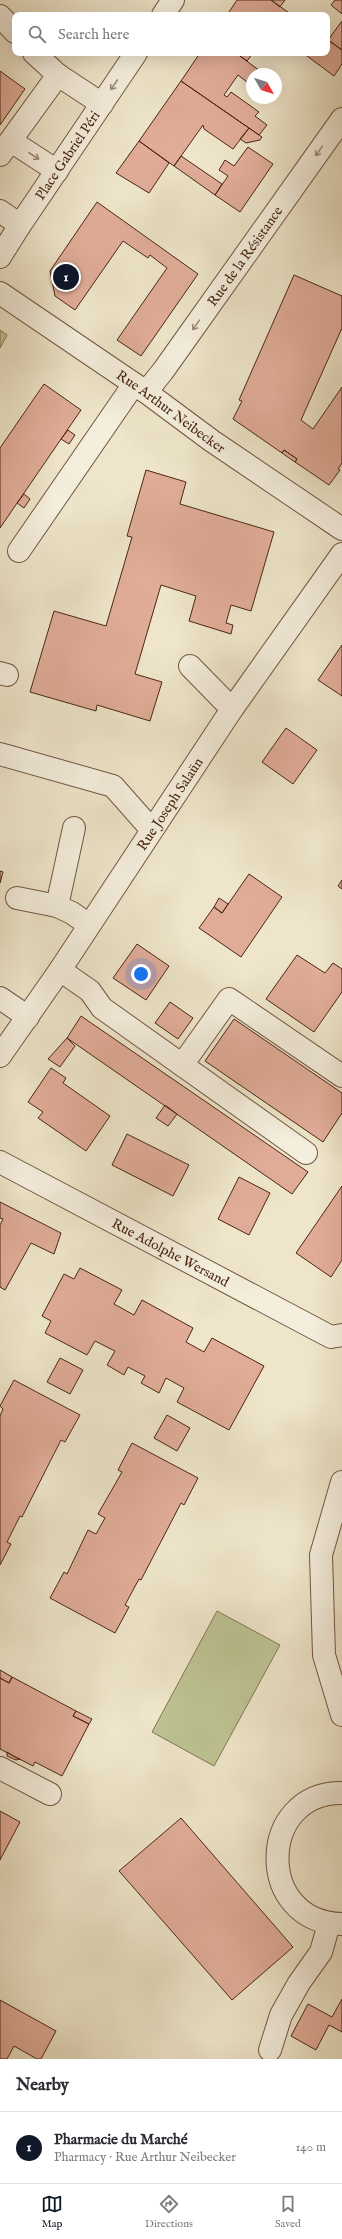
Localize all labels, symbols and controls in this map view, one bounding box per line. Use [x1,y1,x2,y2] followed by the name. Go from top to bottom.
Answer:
[12,12,330,56] search box
[26,23,48,45] icon: search
[58,25,129,44] text: Search here
[246,68,282,104] north arrow
[110,80,119,91] one-way arrow
[32,108,105,204] street label: Place Gabriel Péri
[315,145,324,156] one-way arrow
[28,152,39,160] one-way arrow
[204,203,287,310] street label: Rue de la Résistance
[53,262,79,292] pin: 1
[192,320,200,331] one-way arrow
[113,367,229,457] street label: Rue Arthur Neibecker
[133,754,208,854] street label: Rue Joseph Salaün
[131,964,151,984] your location
[108,1215,232,1292] street label: Rue Adolphe Wersand
[16,2075,69,2096] text: Nearby
[54,2130,188,2149] text: Pharmacie du Marché
[27,2139,31,2156] text: 1
[296,2139,326,2156] text: 140 m
[54,2149,236,2166] text: Pharmacy · Rue Arthur Neibecker
[41,2193,63,2231] tab: Map
[145,2193,193,2231] tab: Directions
[275,2193,301,2231] tab: Saved

